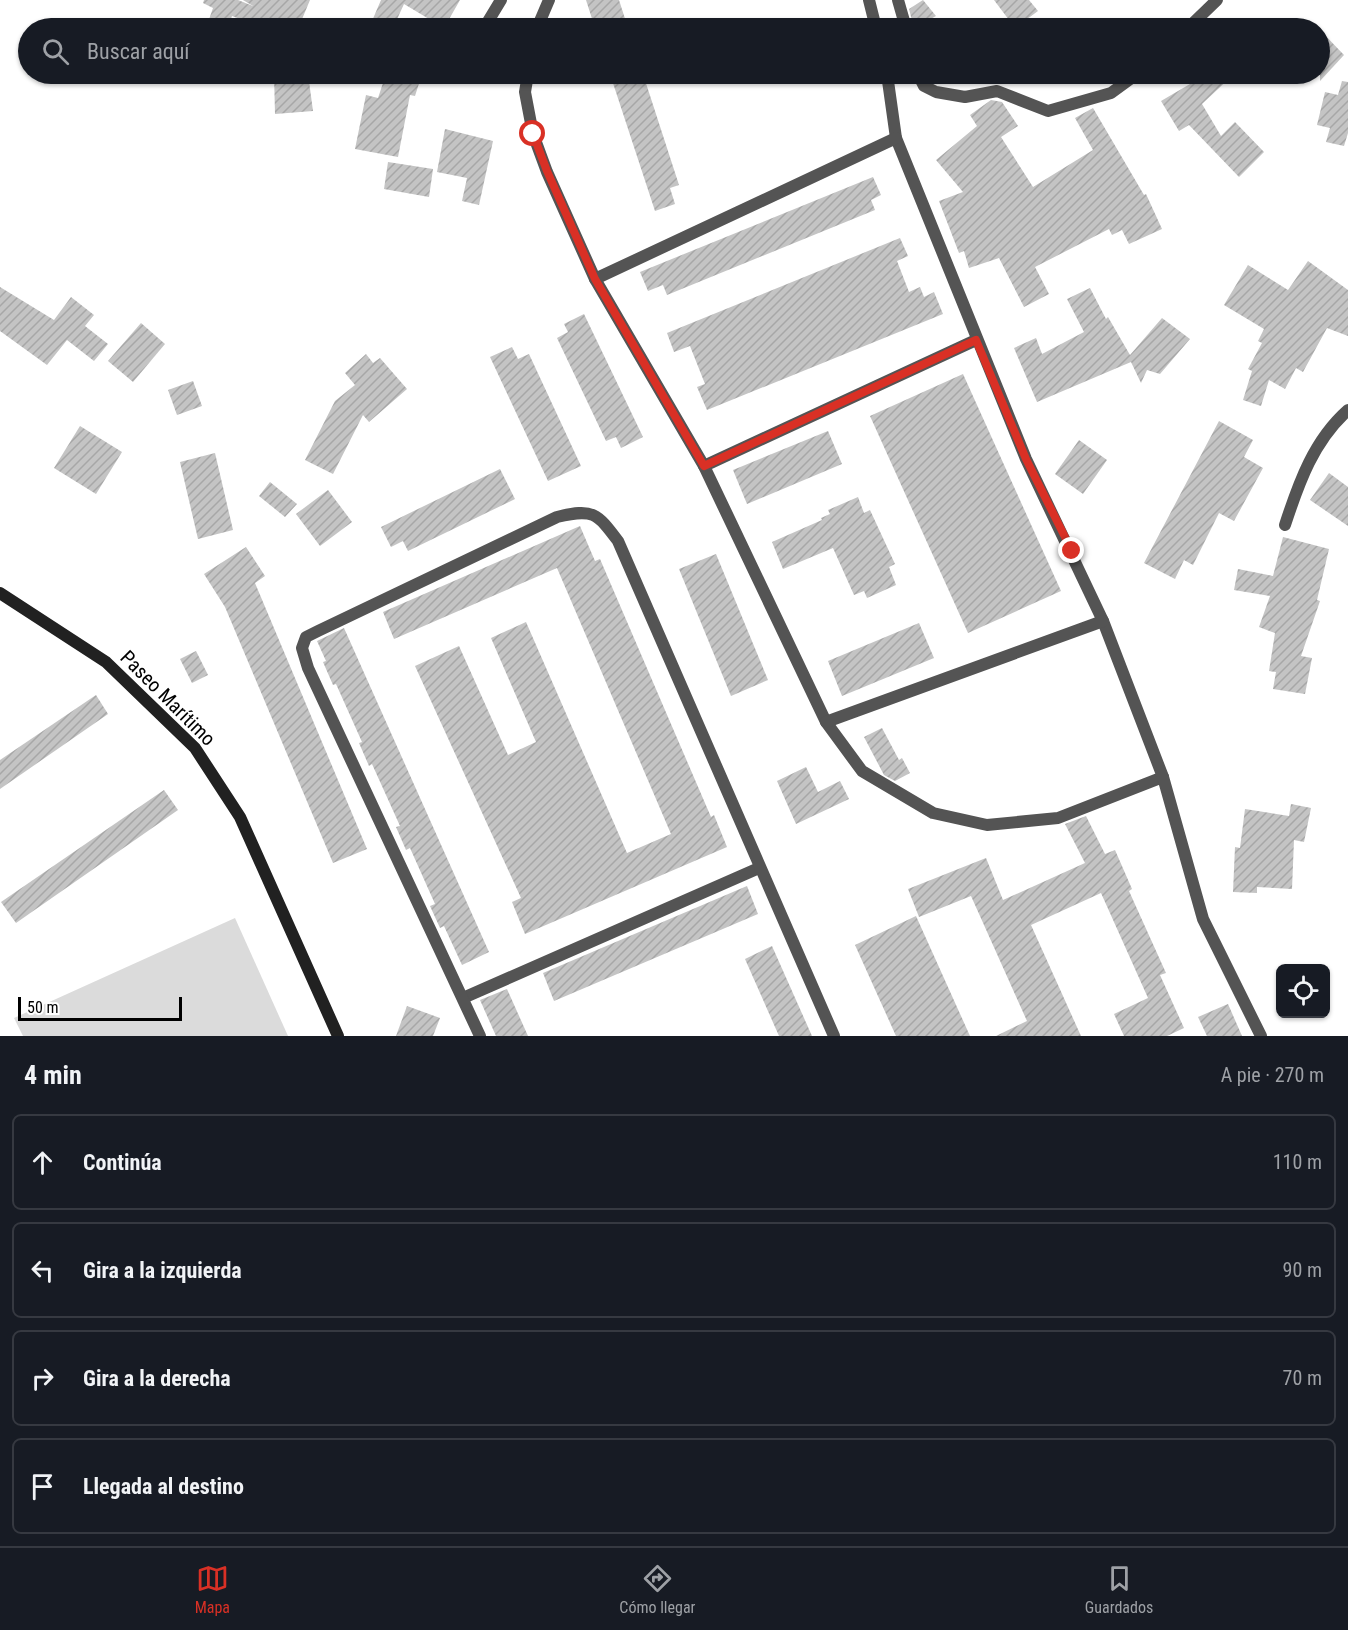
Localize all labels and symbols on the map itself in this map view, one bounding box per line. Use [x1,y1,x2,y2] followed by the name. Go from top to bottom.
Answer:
[519,120,545,146] route start
[1058,537,1084,563] route end
[115,645,221,751] street label: Paseo Marítimo
[18,994,182,1022] scale bar

